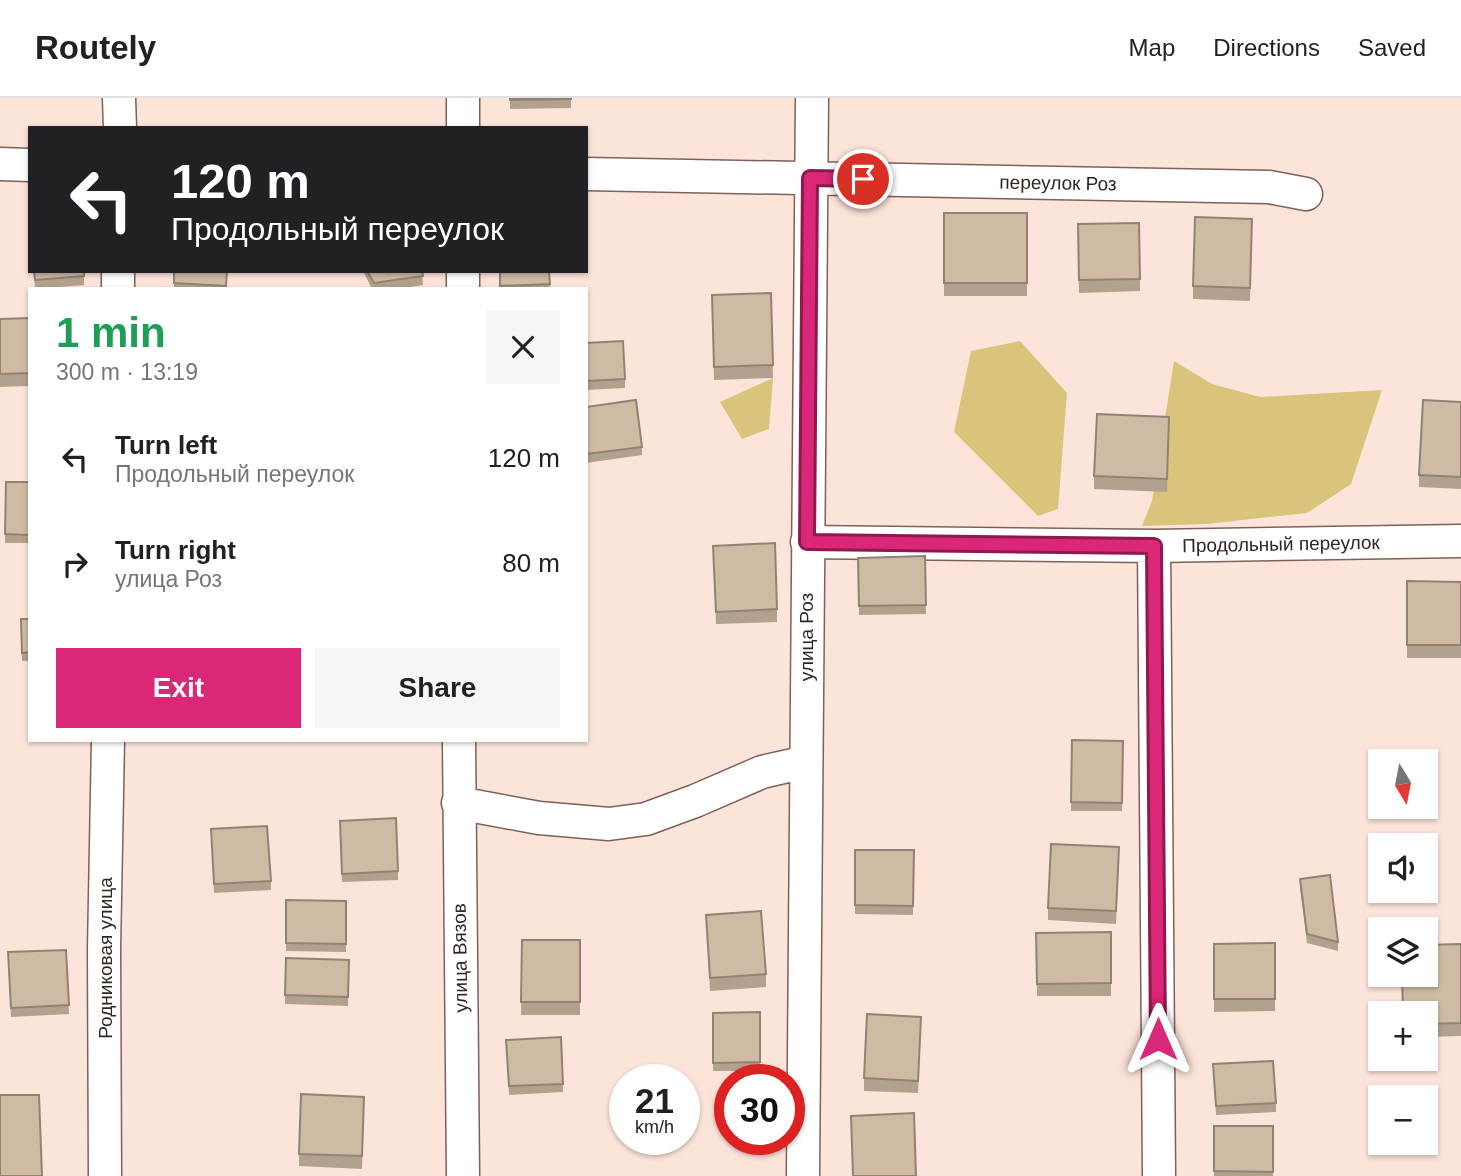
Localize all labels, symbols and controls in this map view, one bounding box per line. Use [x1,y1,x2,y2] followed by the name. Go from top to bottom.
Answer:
[35,29,156,66] text: Routely
[1129,34,1175,61] text: Map
[1213,34,1320,61] text: Directions
[1358,34,1426,61] text: Saved
[833,149,893,209] pin
[56,154,147,245] icon: left
[171,154,310,208] text: 120 m
[844,160,882,198] icon: arrive
[999,171,1117,195] street label: переулок Роз
[171,211,504,247] text: Продольный переулок
[56,309,166,356] text: 1 min
[486,310,560,384] button: close
[56,359,198,385] text: 300 m · 13:19
[115,430,217,460] text: Turn left
[56,440,94,478] icon: left
[488,443,560,473] text: 120 m
[115,461,354,487] text: Продольный переулок
[1182,532,1381,556] street label: Продольный переулок
[115,535,236,565] text: Turn right
[56,545,94,583] icon: right
[502,548,560,578] text: 80 m
[115,566,222,592] text: улица Роз
[796,593,817,681] street label: улица Роз
[56,648,301,728] button: Exit
[315,648,560,728] button: Share
[1368,749,1438,819] north arrow
[1368,749,1438,1155] map controls
[1368,833,1438,903] button: sound
[95,877,116,1039] street label: Родниковая улица
[449,903,471,1013] street label: улица Вязов
[1368,917,1438,987] button: layers
[1368,1001,1438,1071] button: +
[1121,1002,1195,1076] position arrow
[714,1064,805,1155] speed limit sign: 30
[635,1081,674,1120] text: 21
[1368,1085,1438,1155] button: −
[635,1117,674,1137] text: km/h

